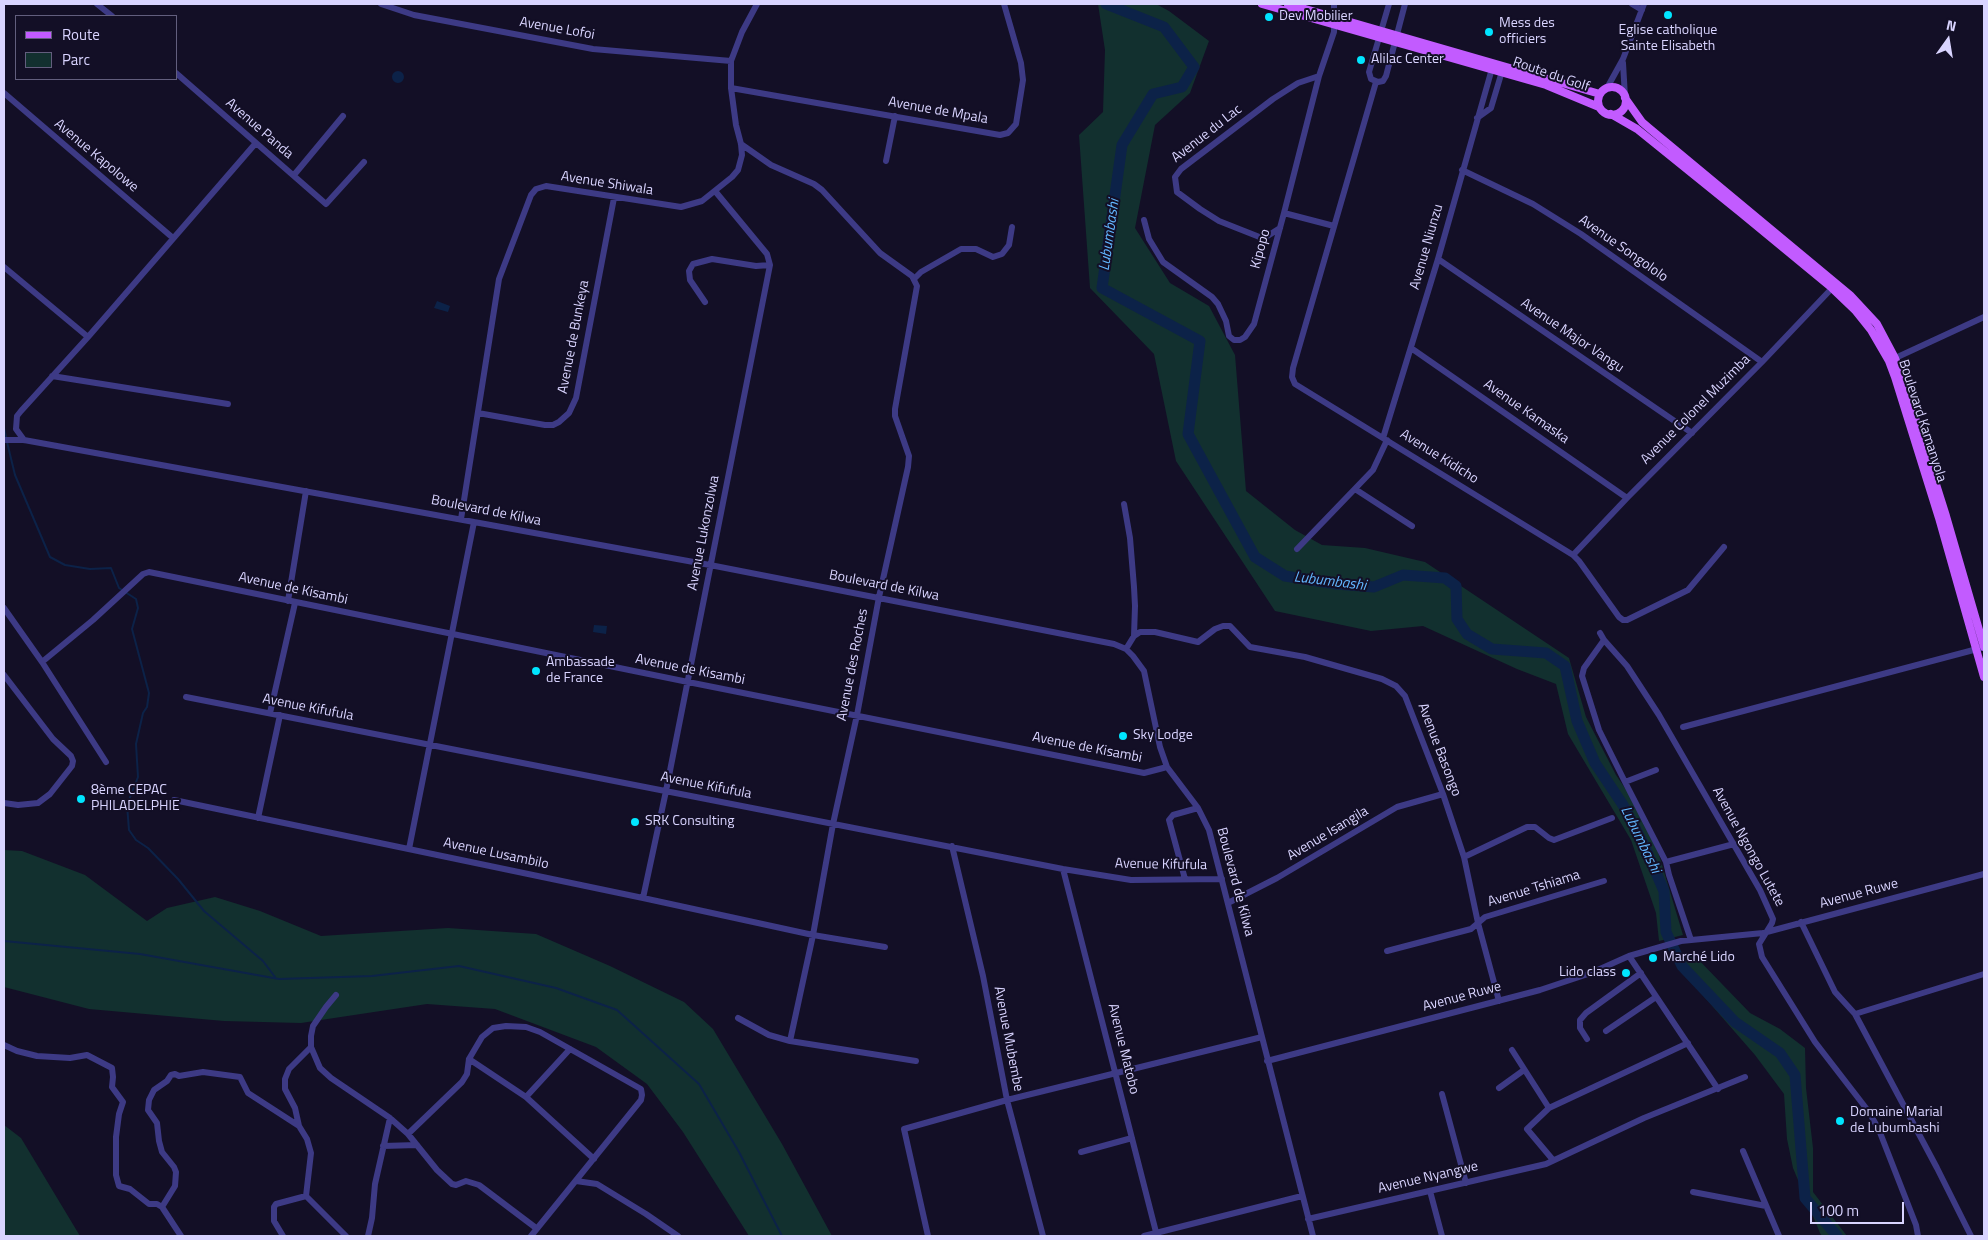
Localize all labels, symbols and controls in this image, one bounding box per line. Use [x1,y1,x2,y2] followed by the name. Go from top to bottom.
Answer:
[1279,9,1353,25] place label: Dev Mobilier
[1662,9,1674,21] marker: Eglise catholique Sainte Elisabeth
[1263,11,1275,23] marker: Dev Mobilier
[518,14,596,44] street label: Avenue Lofoi
[1944,14,1959,36] text: N
[15,15,178,80] legend
[1923,15,1973,65] north arrow
[1499,16,1555,48] place label: Mess des officiers
[62,23,100,46] text: Route
[1619,23,1717,56] place label: Eglise catholique Sainte Elisabeth
[1483,26,1495,38] marker: Mess des officiers
[62,48,90,71] text: Parc
[1371,52,1444,68] place label: Alilac Center
[1355,54,1367,66] marker: Alilac Center
[1510,54,1592,96] street label: Route du Golf
[887,94,989,128] street label: Avenue de Mpala
[222,95,296,163] street label: Avenue Panda
[1168,101,1246,167] street label: Avenue du Lac
[50,116,142,196] street label: Avenue Kapolowe
[560,168,654,200] street label: Avenue Shiwala
[1096,198,1124,272] water label: Lubumbashi
[1407,202,1447,292] street label: Avenue Niunzu
[1575,212,1671,286] street label: Avenue Songololo
[1248,227,1274,271] street label: Kipopo
[555,279,593,395] street label: Avenue de Bunkeya
[1517,295,1627,377] street label: Avenue Major Vangu
[1638,352,1754,468] street label: Avenue Colonel Muzimba
[1894,358,1950,484] street label: Boulevard Kamanyola
[1480,376,1572,448] street label: Avenue Kamaska
[1397,426,1481,488] street label: Avenue Kidicho
[685,474,723,592] street label: Avenue Lukonzolwa
[429,492,543,530] street label: Boulevard de Kilwa
[827,567,941,605] street label: Boulevard de Kilwa
[237,569,349,609] street label: Avenue de Kisambi
[1293,569,1367,595] water label: Lubumbashi
[834,607,872,723] street label: Avenue des Roches
[634,651,746,689] street label: Avenue de Kisambi
[546,655,615,688] place label: Ambassade de France
[530,665,542,677] marker: Ambassade de France
[261,691,355,725] street label: Avenue Kifufula
[1414,701,1464,799] street label: Avenue Basongo
[1133,728,1193,744] place label: Sky Lodge
[1031,729,1143,767] street label: Avenue de Kisambi
[1117,730,1129,742] marker: Sky Lodge
[659,769,753,803] street label: Avenue Kifufula
[91,783,180,816] place label: 8ème CEPAC PHILADELPHIE
[1708,784,1788,910] street label: Avenue Ngongo Lutete
[75,793,87,805] marker: 8ème CEPAC PHILADELPHIE
[1284,803,1372,865] street label: Avenue Isangila
[1616,804,1664,876] water label: Lubumbashi
[645,814,735,830] place label: SRK Consulting
[629,816,641,828] marker: SRK Consulting
[1212,826,1258,938] street label: Boulevard de Kilwa
[442,835,550,873] street label: Avenue Lusambilo
[1115,856,1207,874] street label: Avenue Kifufula
[1486,867,1582,911] street label: Avenue Tshiama
[1818,875,1900,913] street label: Avenue Ruwe
[1663,950,1735,966] place label: Marché Lido
[1647,952,1659,964] marker: Marché Lido
[1559,965,1616,981] place label: Lido class
[1620,967,1632,979] marker: Lido class
[1421,978,1503,1016] street label: Avenue Ruwe
[990,985,1026,1093] street label: Avenue Mubembe
[1104,1002,1142,1096] street label: Avenue Matobo
[1850,1105,1943,1138] place label: Domaine Marial de Lubumbashi
[1834,1115,1846,1127] marker: Domaine Marial de Lubumbashi
[1376,1158,1480,1198] street label: Avenue Nyangwe
[1813,1192,1907,1224] scale bar
[1818,1199,1859,1222] text: 100 m

